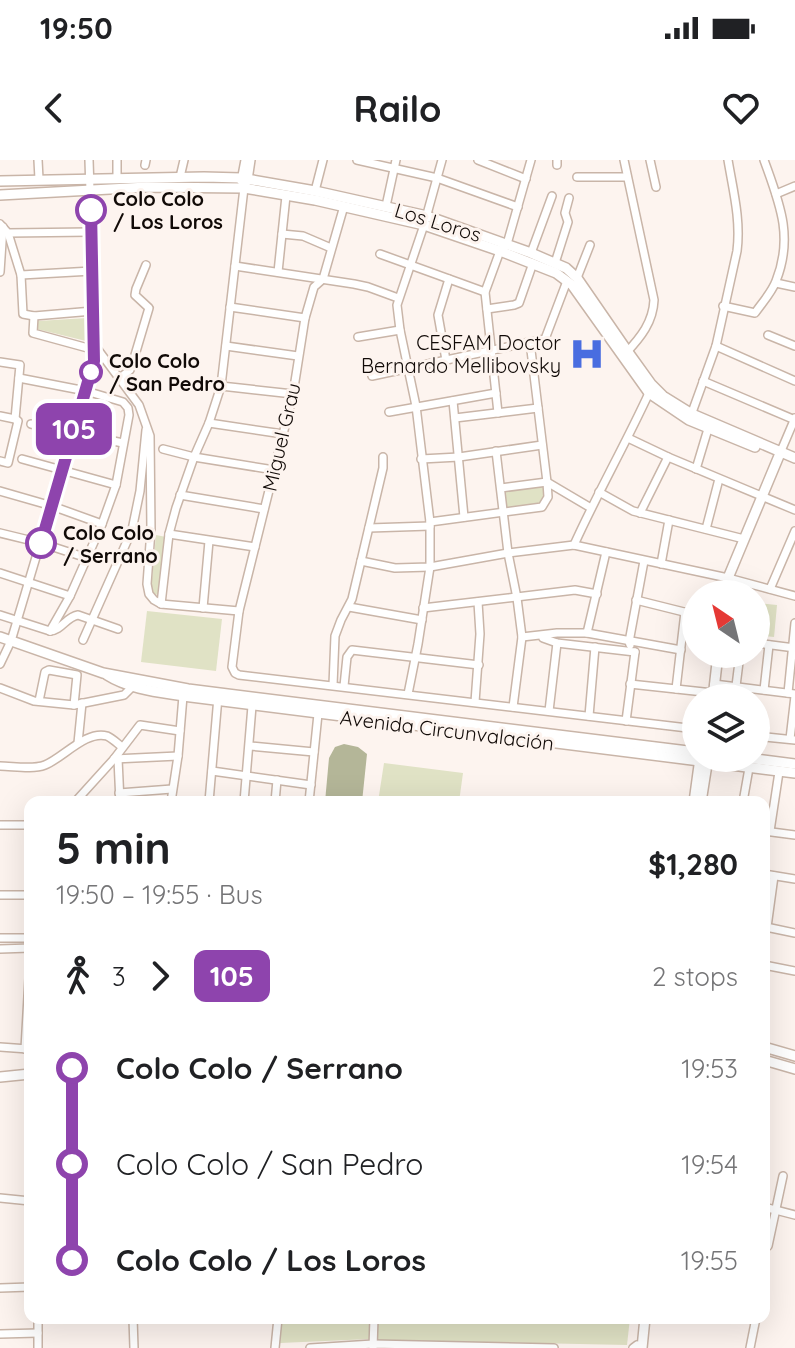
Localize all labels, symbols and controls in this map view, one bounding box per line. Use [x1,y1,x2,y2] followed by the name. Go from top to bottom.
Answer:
[40,9,113,47] text: 19:50
[32,86,76,130] icon: back
[354,86,441,131] text: Railo
[719,86,763,130] icon: heart
[113,186,223,234] place label: Colo Colo / Los Loros
[76,195,106,225] marker: Colo Colo / Los Loros
[392,197,484,247] street label: Los Loros
[361,330,561,378] place label: CESFAM Doctor Bernardo Mellibovsky
[568,335,606,373] hospital icon: CESFAM Doctor Bernardo Mellibovsky
[109,348,225,396] place label: Colo Colo / San Pedro
[80,361,102,383] marker: Colo Colo / San Pedro
[256,380,306,494] street label: Miguel Grau
[28,403,120,455] line badge: 105
[52,411,96,446] text: 105
[63,520,158,568] place label: Colo Colo / Serrano
[26,528,56,558] marker: Colo Colo / Serrano
[682,580,770,668] north arrow
[682,580,770,772] map controls
[682,684,770,772] button: layers
[339,704,555,756] street label: Avenida Circunvalación
[56,820,171,875] text: 5 min
[648,845,738,883] text: $1,280
[56,878,263,911] text: 19:50 – 19:55 · Bus
[56,954,100,998] icon: walk
[138,954,182,998] icon: forward
[210,958,254,993] text: 105
[112,960,126,993] text: 3
[652,960,738,993] text: 2 stops
[116,1049,403,1087] text: Colo Colo / Serrano
[681,1052,738,1085] text: 19:53
[116,1145,423,1183] text: Colo Colo / San Pedro
[681,1148,738,1181] text: 19:54
[116,1241,426,1279] text: Colo Colo / Los Loros
[681,1244,738,1277] text: 19:55

